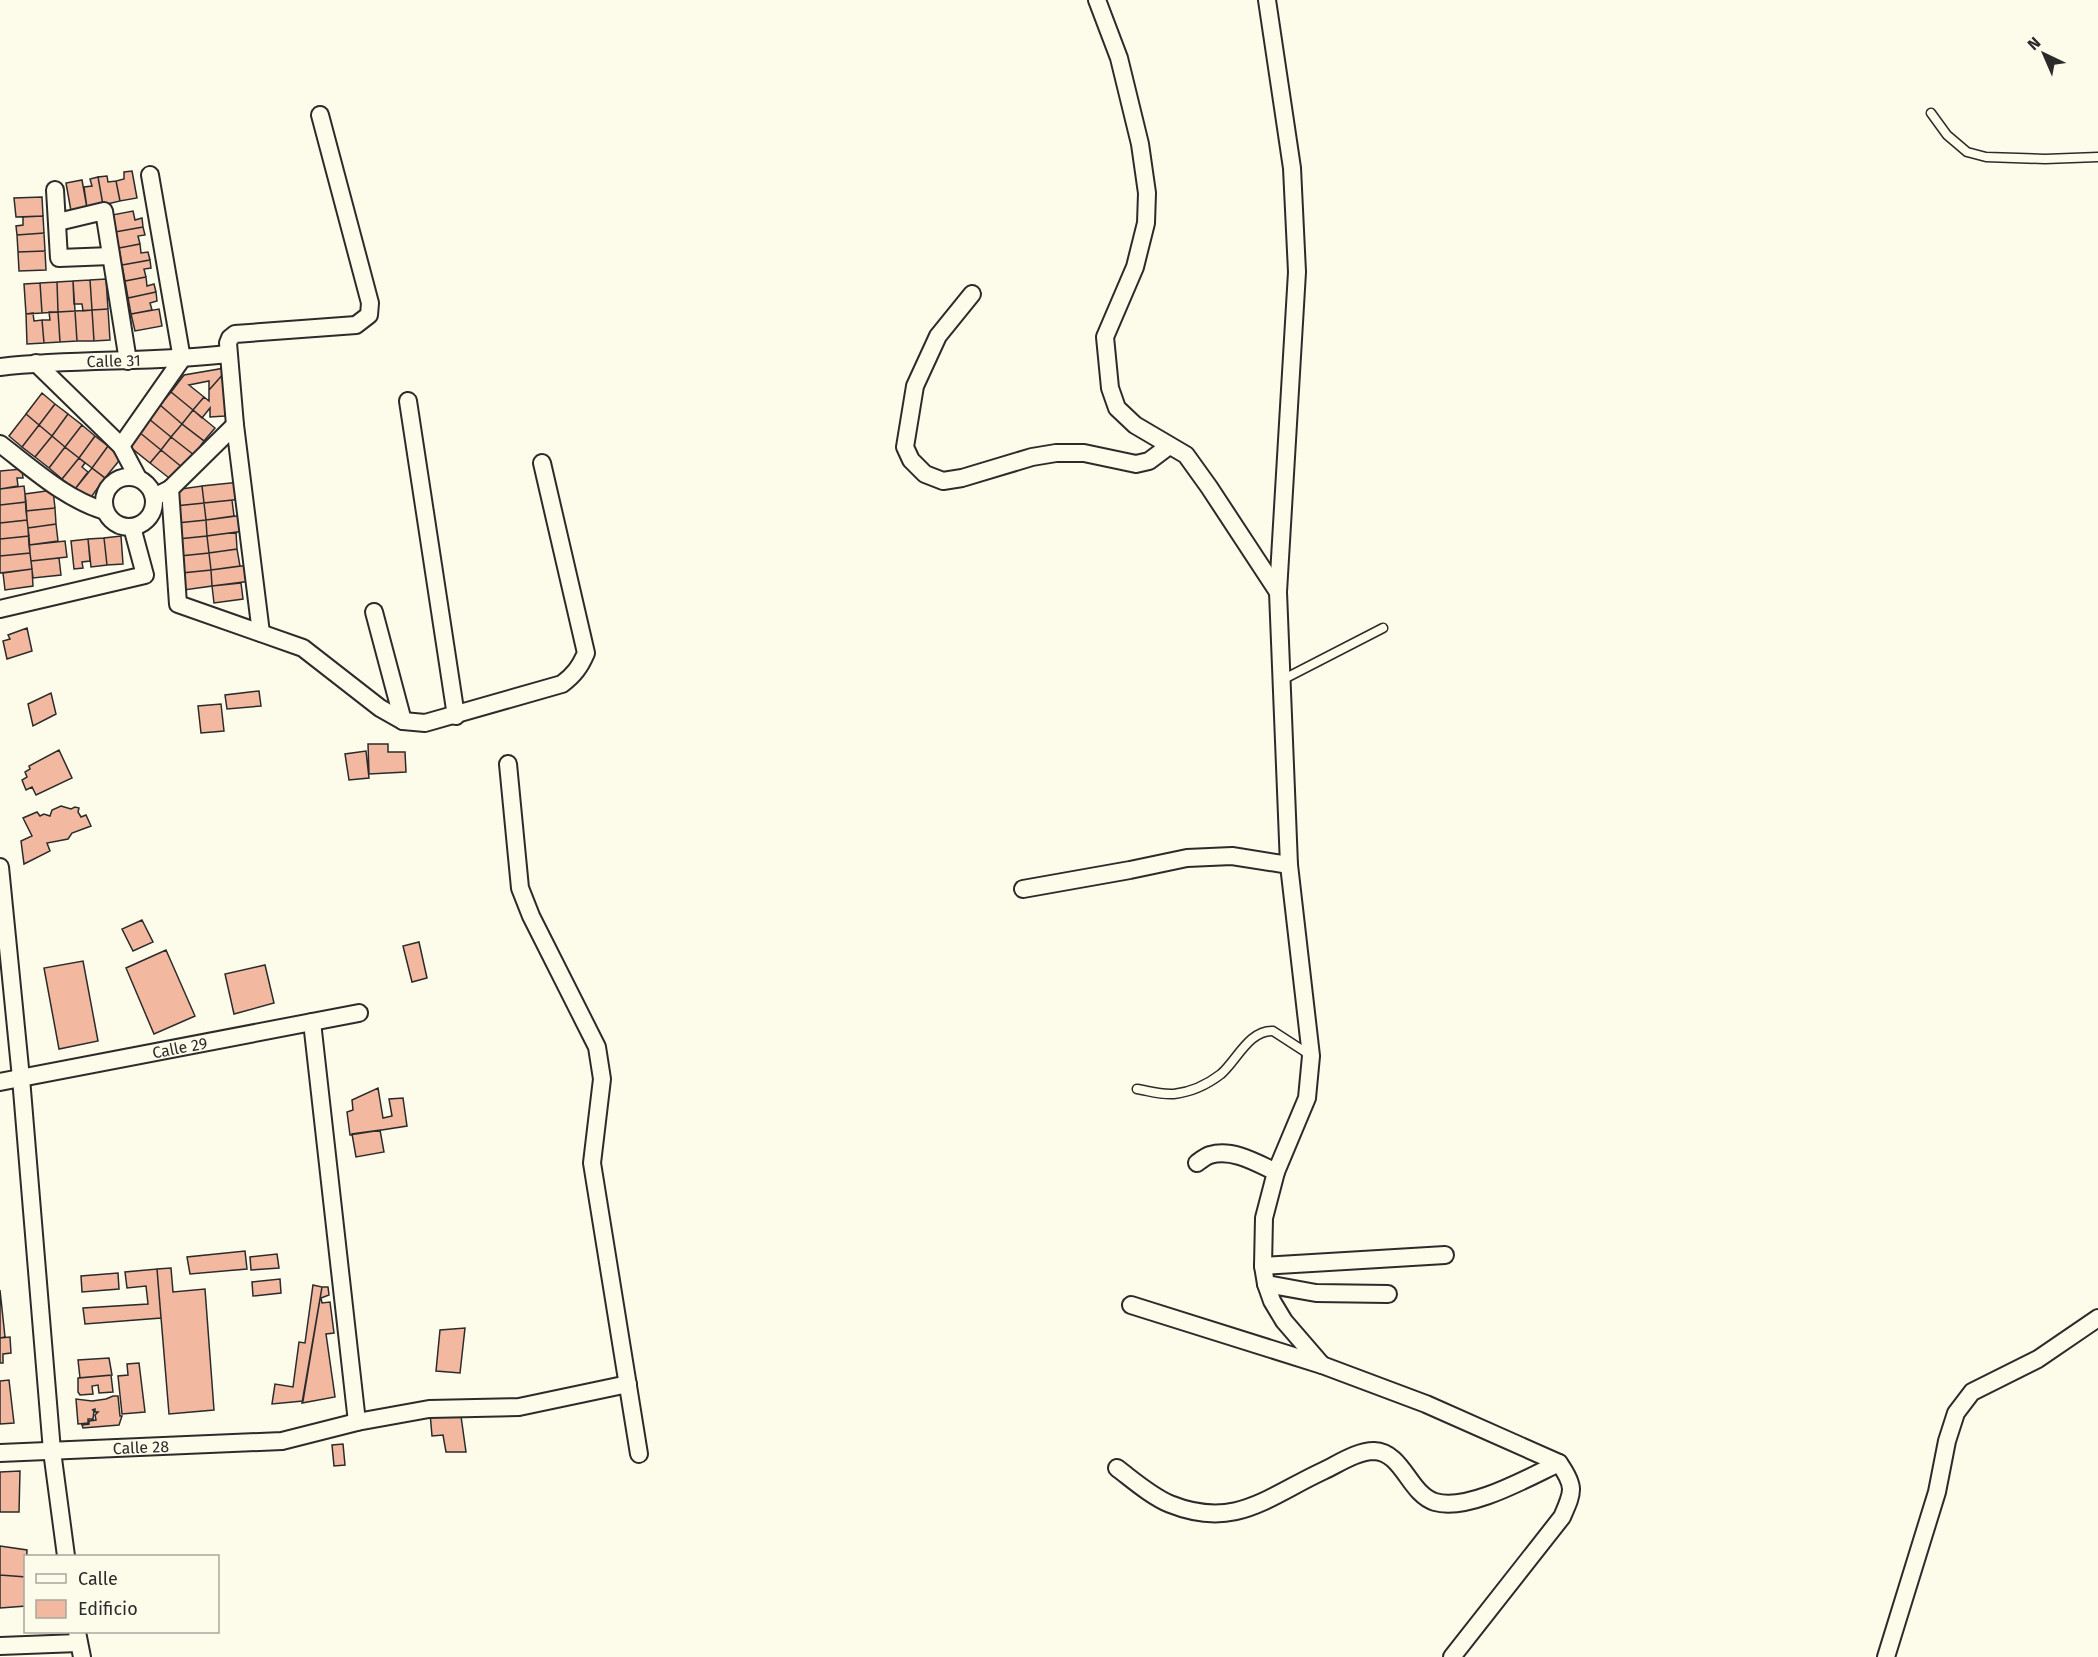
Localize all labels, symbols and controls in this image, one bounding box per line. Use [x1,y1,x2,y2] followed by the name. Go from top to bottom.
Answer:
[2014,24,2074,84] north arrow
[2024,33,2044,54] text: N
[86,350,141,371] street label: Calle 31
[151,1033,209,1062] street label: Calle 29
[112,1436,170,1458] street label: Calle 28
[24,1555,219,1633] legend
[78,1568,118,1590] text: Calle
[78,1598,138,1620] text: Edificio

